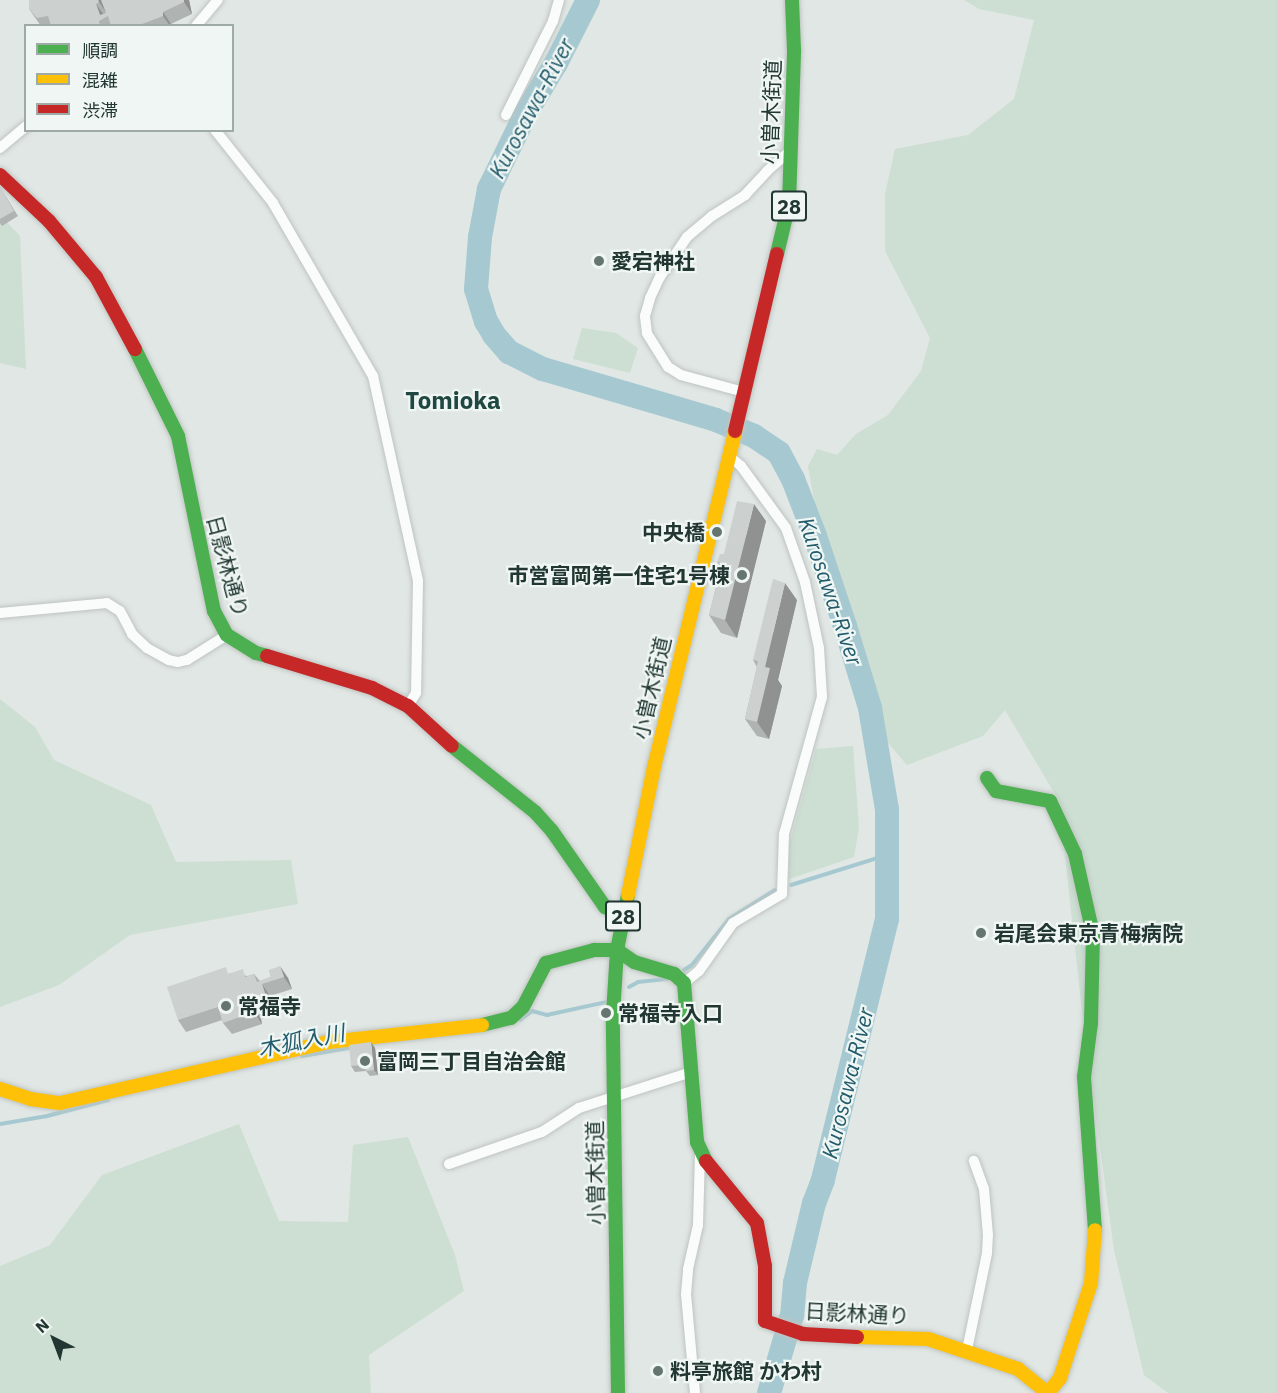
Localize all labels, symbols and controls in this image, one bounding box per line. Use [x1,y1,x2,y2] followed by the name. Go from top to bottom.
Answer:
[24,24,234,132] legend
[483,34,579,182] water label: Kurosawa-River
[82,39,118,62] text: 順調
[757,59,785,165] street label: 小曽木街道
[82,69,118,92] text: 混雑
[82,99,118,122] text: 渋滞
[771,189,807,223] road number: 28
[611,248,695,274] place label: 愛宕神社
[592,254,606,268] marker: 愛宕神社
[405,387,501,415] district label: Tomioka
[202,512,254,620] street label: 日影林通り
[793,514,869,668] water label: Kurosawa-River
[642,519,705,545] place label: 中央橋
[710,525,724,539] marker: 中央橋
[507,562,730,588] place label: 市営富岡第一住宅1号棟
[735,568,749,582] marker: 市営富岡第一住宅1号棟
[627,634,675,742] street label: 小曽木街道
[605,899,641,933] road number: 28
[994,920,1183,946] place label: 岩尾会東京青梅病院
[972,924,990,942] marker: 岩尾会東京青梅病院
[238,993,301,1019] place label: 常福寺
[219,999,233,1013] marker: 常福寺
[618,1000,723,1026] place label: 常福寺入口
[815,1005,879,1161] water label: Kurosawa-River
[599,1006,613,1020] marker: 常福寺入口
[255,1019,347,1061] water label: 木狐入川
[377,1048,566,1074] place label: 富岡三丁目自治会館
[358,1054,372,1068] marker: 富岡三丁目自治会館
[581,1120,609,1226] street label: 小曽木街道
[804,1298,910,1328] street label: 日影林通り
[24,1309,84,1369] north arrow
[31,1314,53,1337] text: N
[670,1358,822,1384] place label: 料亭旅館 かわ村
[651,1364,665,1378] marker: 料亭旅館 かわ村

